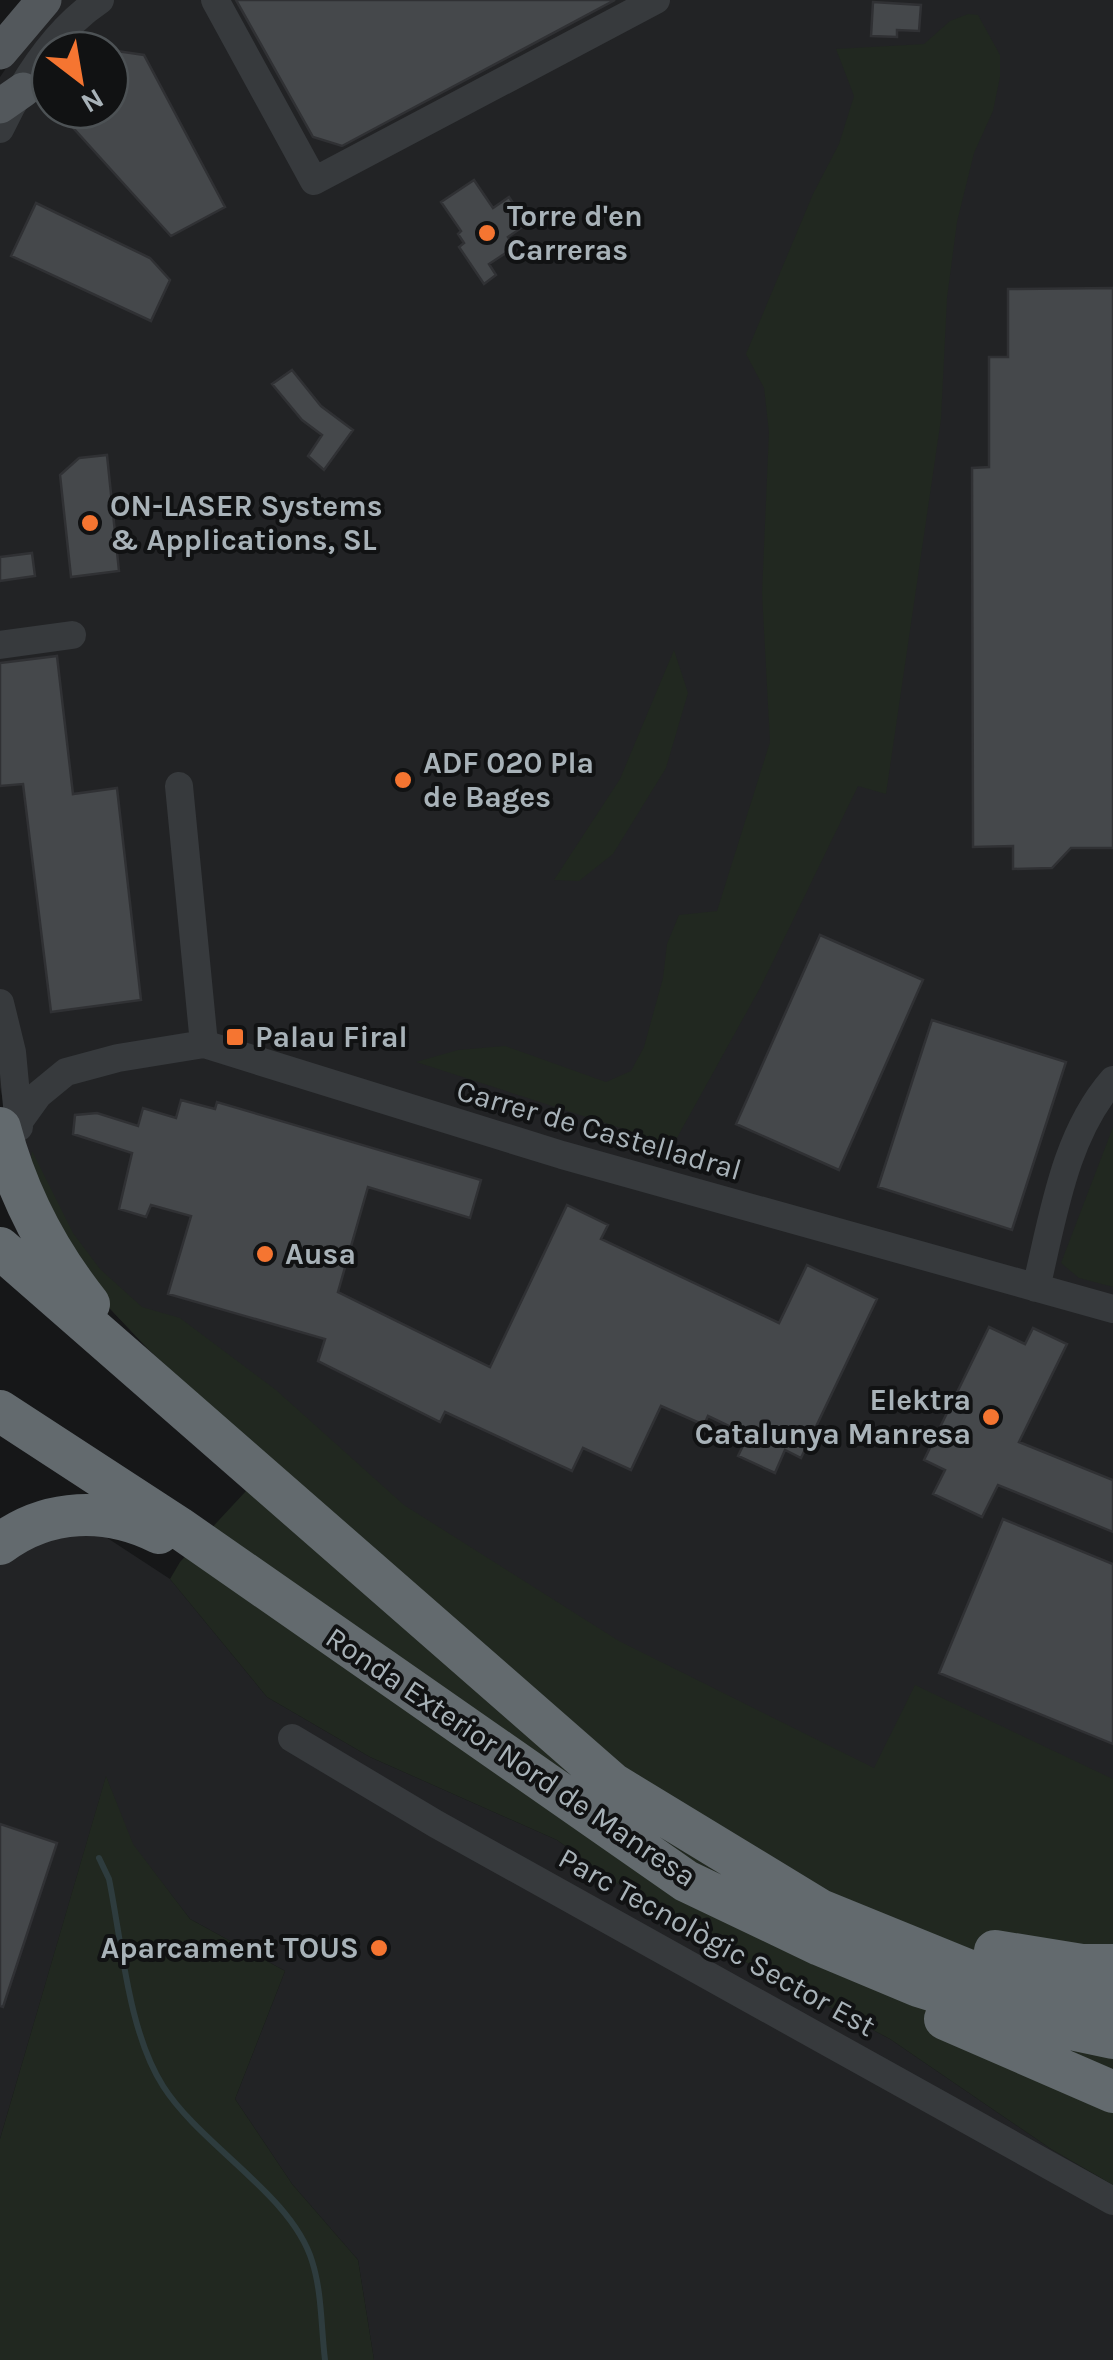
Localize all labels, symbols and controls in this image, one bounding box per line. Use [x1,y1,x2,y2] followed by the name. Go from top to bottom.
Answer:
[30,30,130,130] north arrow
[76,82,110,120] text: N
[507,198,643,268] place label: Torre d'en Carreras
[476,222,498,244] marker: Torre d'en Carreras
[110,488,382,558] place label: ON-LASER Systems & Applications, SL
[79,512,101,534] marker: ON-LASER Systems & Applications, SL
[423,745,594,815] place label: ADF 020 Pla de Bages
[392,769,414,791] marker: ADF 020 Pla de Bages
[255,1019,408,1055] place label: Palau Firal
[224,1026,246,1048] marker: Palau Firal
[453,1072,745,1188] street label: Carrer de Castelladral
[285,1236,356,1272] place label: Ausa
[254,1243,276,1265] marker: Ausa
[695,1382,971,1452] place label: Elektra Catalunya Manresa
[980,1406,1002,1428] marker: Elektra Catalunya Manresa
[319,1619,703,1895] street label: Ronda Exterior Nord de Manresa
[552,1840,882,2044] street label: Parc Tecnològic Sector Est
[100,1930,359,1966] place label: Aparcament TOUS
[368,1937,390,1959] marker: Aparcament TOUS

